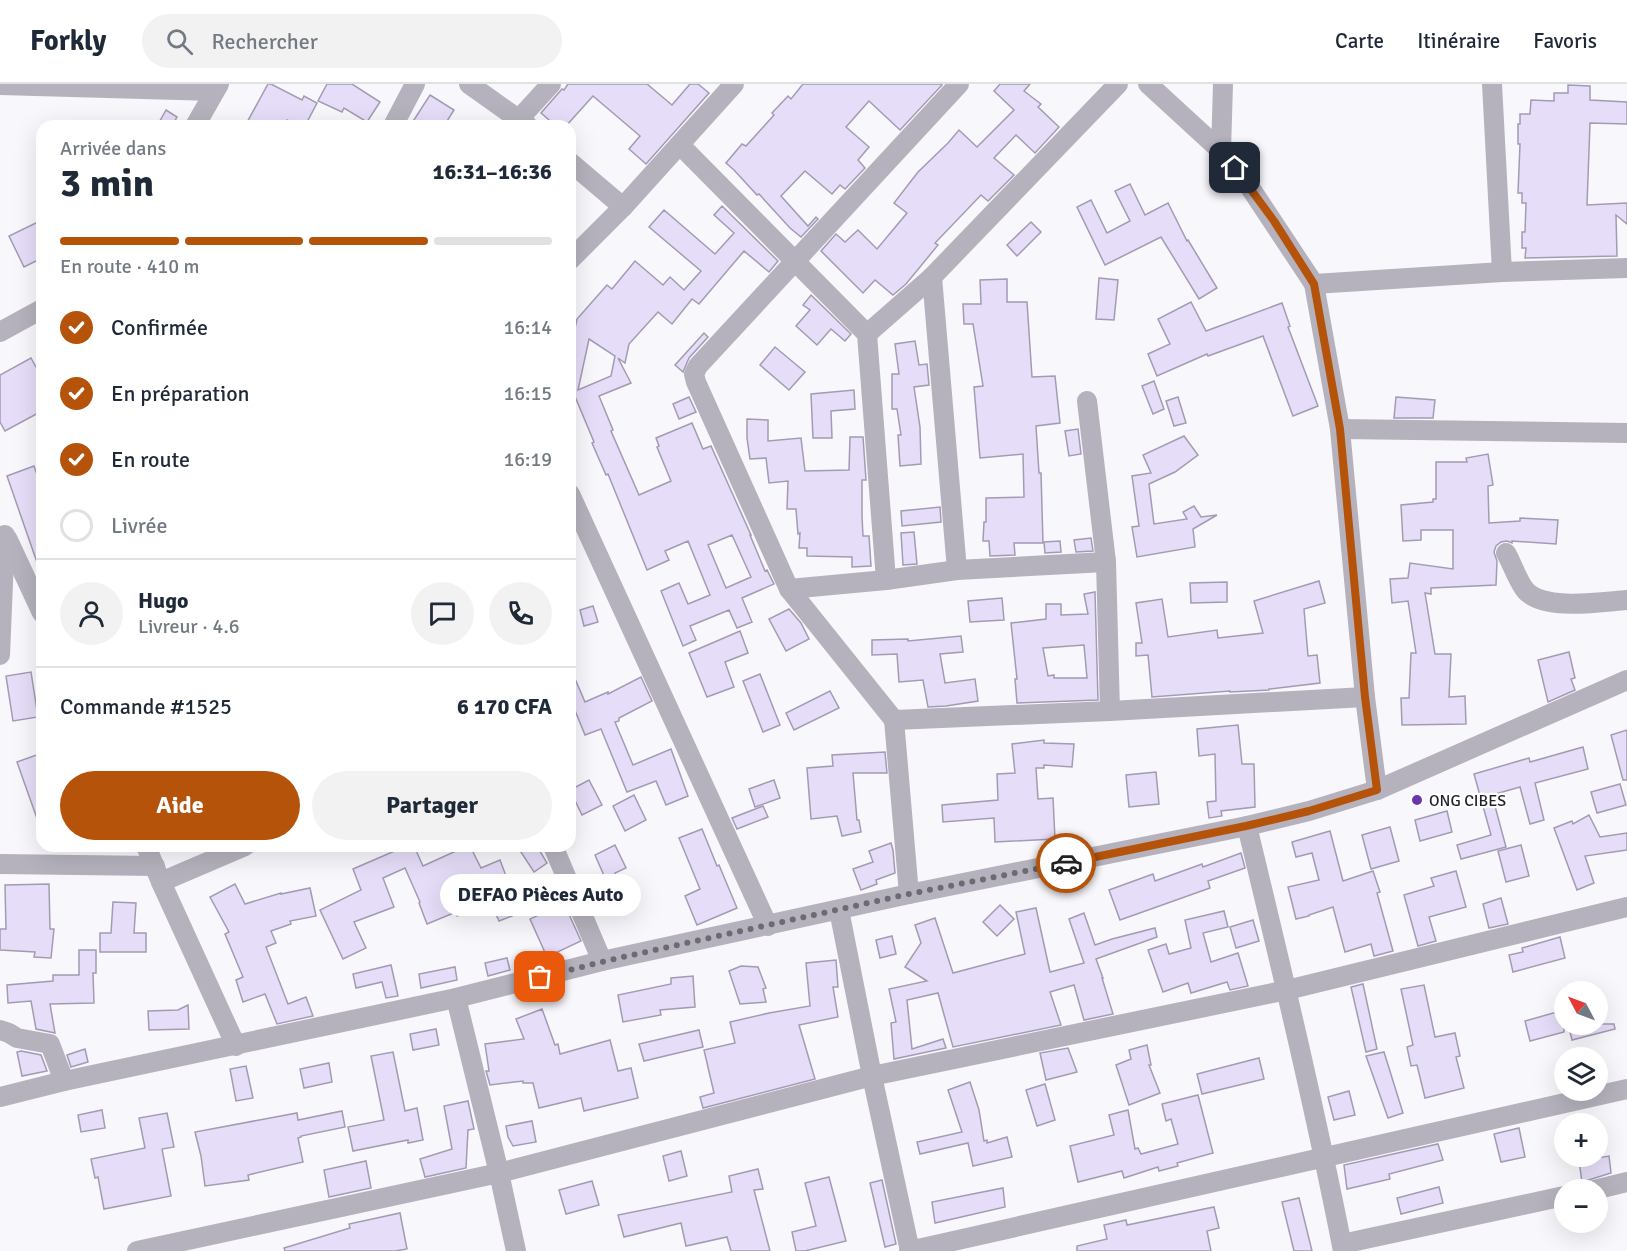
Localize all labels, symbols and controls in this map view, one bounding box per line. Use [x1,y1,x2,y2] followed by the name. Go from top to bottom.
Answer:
[142,14,562,68] search box
[30,24,106,58] text: Forkly
[163,25,196,58] icon: search
[211,28,318,55] text: Rechercher
[1335,28,1384,54] text: Carte
[1417,28,1500,54] text: Itinéraire
[1533,28,1597,54] text: Favoris
[60,136,166,161] text: Arrivée dans
[1209,142,1260,193] pin
[1218,151,1251,184] icon: home
[433,158,552,185] text: 16:31–16:36
[60,159,154,207] text: 3 min
[60,254,199,279] text: En route · 410 m
[60,311,93,344] icon: check
[111,314,208,341] text: Confirmée
[503,315,552,340] text: 16:14
[60,377,93,410] icon: check
[111,380,250,407] text: En préparation
[503,381,552,406] text: 16:15
[60,443,93,476] icon: check
[111,446,190,473] text: En route
[503,447,552,472] text: 16:19
[111,512,168,539] text: Livrée
[60,582,123,645] button: person
[411,582,474,645] button: chat
[489,582,552,645] button: phone
[138,587,188,614] text: Hugo
[138,614,239,639] text: Livreur · 4.6
[60,693,232,720] text: Commande #1525
[457,693,552,720] text: 6 170 CFA
[60,771,300,840] button: Aide
[312,771,552,840] button: Partager
[1429,791,1506,811] place label: ONG CIBES
[1410,793,1424,807] marker: ONG CIBES
[1036,833,1096,893] courier
[1050,847,1083,880] icon: car
[440,875,640,917] callout: DEFAO Pièces Auto
[458,882,623,907] text: DEFAO Pièces Auto
[514,951,565,1002] pin
[523,960,556,993] icon: bag
[1554,981,1608,1035] north arrow
[1554,981,1608,1233] map controls
[1554,1047,1608,1101] button: layers
[1554,1113,1608,1167] button: +
[1554,1179,1608,1233] button: −

